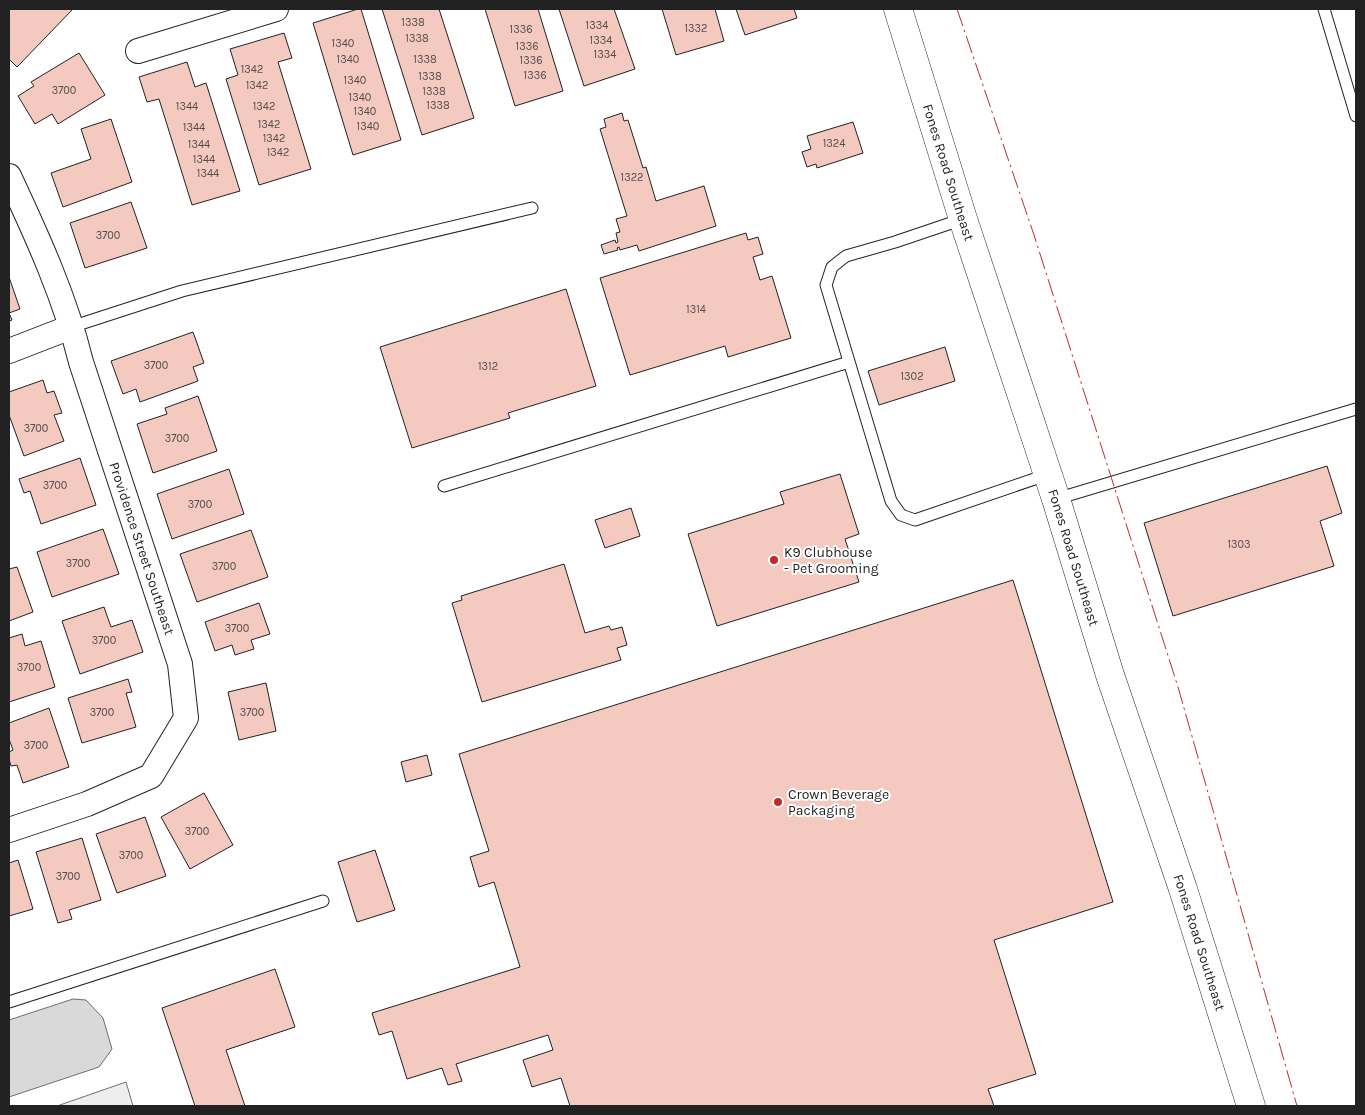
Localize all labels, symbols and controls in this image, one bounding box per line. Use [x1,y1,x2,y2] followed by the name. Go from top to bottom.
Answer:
[401,16,425,29] house number: 1338
[586,19,608,32] house number: 1334
[684,22,708,35] house number: 1332
[510,23,532,36] house number: 1336
[405,32,429,45] house number: 1338
[590,34,612,47] house number: 1334
[332,37,354,50] house number: 1340
[516,40,538,53] house number: 1336
[594,48,616,61] house number: 1334
[337,53,359,66] house number: 1340
[413,53,437,66] house number: 1338
[520,54,542,67] house number: 1336
[241,63,263,76] house number: 1342
[524,69,546,82] house number: 1336
[418,70,442,83] house number: 1338
[344,74,366,87] house number: 1340
[246,79,268,92] house number: 1342
[52,84,76,97] house number: 3700
[422,85,446,98] house number: 1338
[349,91,371,104] house number: 1340
[426,99,450,112] house number: 1338
[176,100,198,113] house number: 1344
[253,100,275,113] house number: 1342
[919,102,978,243] street label: Fones Road Southeast
[354,105,376,118] house number: 1340
[258,118,280,131] house number: 1342
[357,120,379,133] house number: 1340
[183,121,205,134] house number: 1344
[263,132,285,145] house number: 1342
[823,137,845,150] house number: 1324
[188,138,210,151] house number: 1344
[267,146,289,159] house number: 1342
[193,153,215,166] house number: 1344
[197,167,219,180] house number: 1344
[621,171,643,184] house number: 1322
[96,229,120,242] house number: 3700
[686,303,706,316] house number: 1314
[144,359,168,372] house number: 3700
[478,360,498,373] house number: 1312
[900,370,924,383] house number: 1302
[24,422,48,435] house number: 3700
[165,432,189,445] house number: 3700
[106,460,178,637] street label: Providence Street Southeast
[43,479,67,492] house number: 3700
[1045,487,1103,628] street label: Fones Road Southeast
[188,498,212,511] house number: 3700
[1227,538,1251,551] house number: 1303
[784,544,879,577] place label: K9 Clubhouse - Pet Grooming
[768,554,780,566] marker: K9 Clubhouse - Pet Grooming
[66,557,90,570] house number: 3700
[212,560,236,573] house number: 3700
[225,622,249,635] house number: 3700
[92,634,116,647] house number: 3700
[17,661,41,674] house number: 3700
[90,706,114,719] house number: 3700
[240,706,264,719] house number: 3700
[24,739,48,752] house number: 3700
[788,786,889,819] place label: Crown Beverage Packaging
[772,796,784,808] marker: Crown Beverage Packaging
[185,825,209,838] house number: 3700
[119,849,143,862] house number: 3700
[56,870,80,883] house number: 3700
[1170,872,1229,1013] street label: Fones Road Southeast

